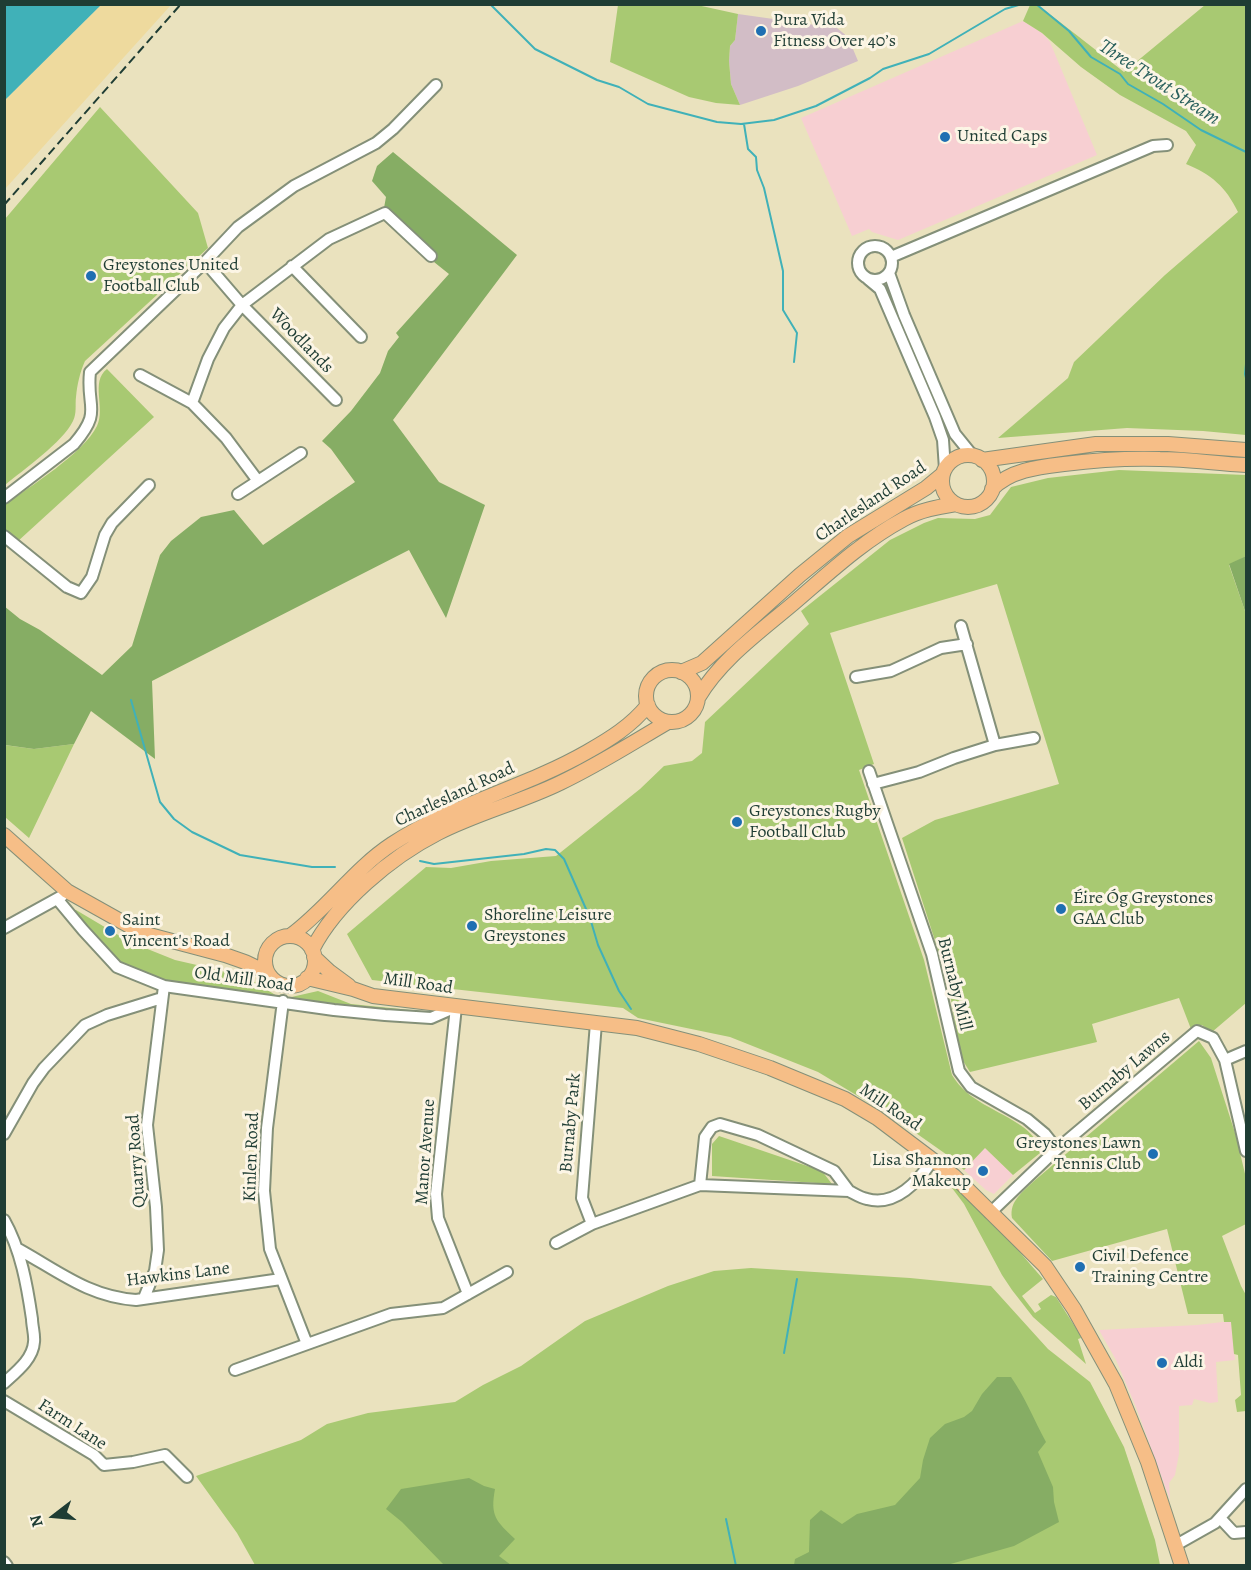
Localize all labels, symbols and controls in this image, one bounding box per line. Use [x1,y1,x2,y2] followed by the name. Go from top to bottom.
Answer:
[773,10,896,52] place label: Pura Vida Fitness Over 40’s
[754,24,768,38] marker: Pura Vida Fitness Over 40’s
[1094,35,1224,131] water label: Three Trout Stream
[957,126,1047,148] place label: United Caps
[938,130,952,144] marker: United Caps
[103,255,239,298] place label: Greystones United Football Club
[84,269,98,283] marker: Greystones United Football Club
[265,304,337,378] street label: Woodlands
[811,457,931,547] street label: Charlesland Road
[392,758,518,832] street label: Charlesland Road
[749,801,880,844] place label: Greystones Rugby Football Club
[730,815,744,829] marker: Greystones Rugby Football Club
[1073,888,1213,930] place label: Éire Óg Greystones GAA Club
[1054,902,1068,916] marker: Éire Óg Greystones GAA Club
[484,905,612,948] place label: Shoreline Leisure Greystones
[122,910,230,952] place label: Saint Vincent's Road
[465,919,479,933] marker: Shoreline Leisure Greystones
[103,924,117,938] marker: Saint Vincent's Road
[932,935,976,1033] street label: Burnaby Mill
[193,962,295,998] street label: Old Mill Road
[382,968,454,1000] street label: Mill Road
[1075,1026,1175,1116] street label: Burnaby Lawns
[556,1072,586,1174] street label: Burnaby Park
[855,1079,925,1137] street label: Mill Road
[412,1098,440,1206] street label: Manor Avenue
[240,1112,264,1202] street label: Kinlen Road
[123,1113,151,1209] street label: Quarry Road
[1016,1133,1141,1176] place label: Greystones Lawn Tennis Club
[1146,1147,1160,1161] marker: Greystones Lawn Tennis Club
[872,1150,971,1192] place label: Lisa Shannon Makeup
[976,1164,990,1178] marker: Lisa Shannon Makeup
[1092,1246,1208,1288] place label: Civil Defence Training Centre
[125,1258,231,1292] street label: Hawkins Lane
[1073,1260,1087,1274] marker: Civil Defence Training Centre
[1174,1352,1203,1374] place label: Aldi
[1155,1356,1169,1370] marker: Aldi
[34,1395,110,1455] street label: Farm Lane
[24,1486,84,1546] north arrow
[25,1512,49,1530] text: N

